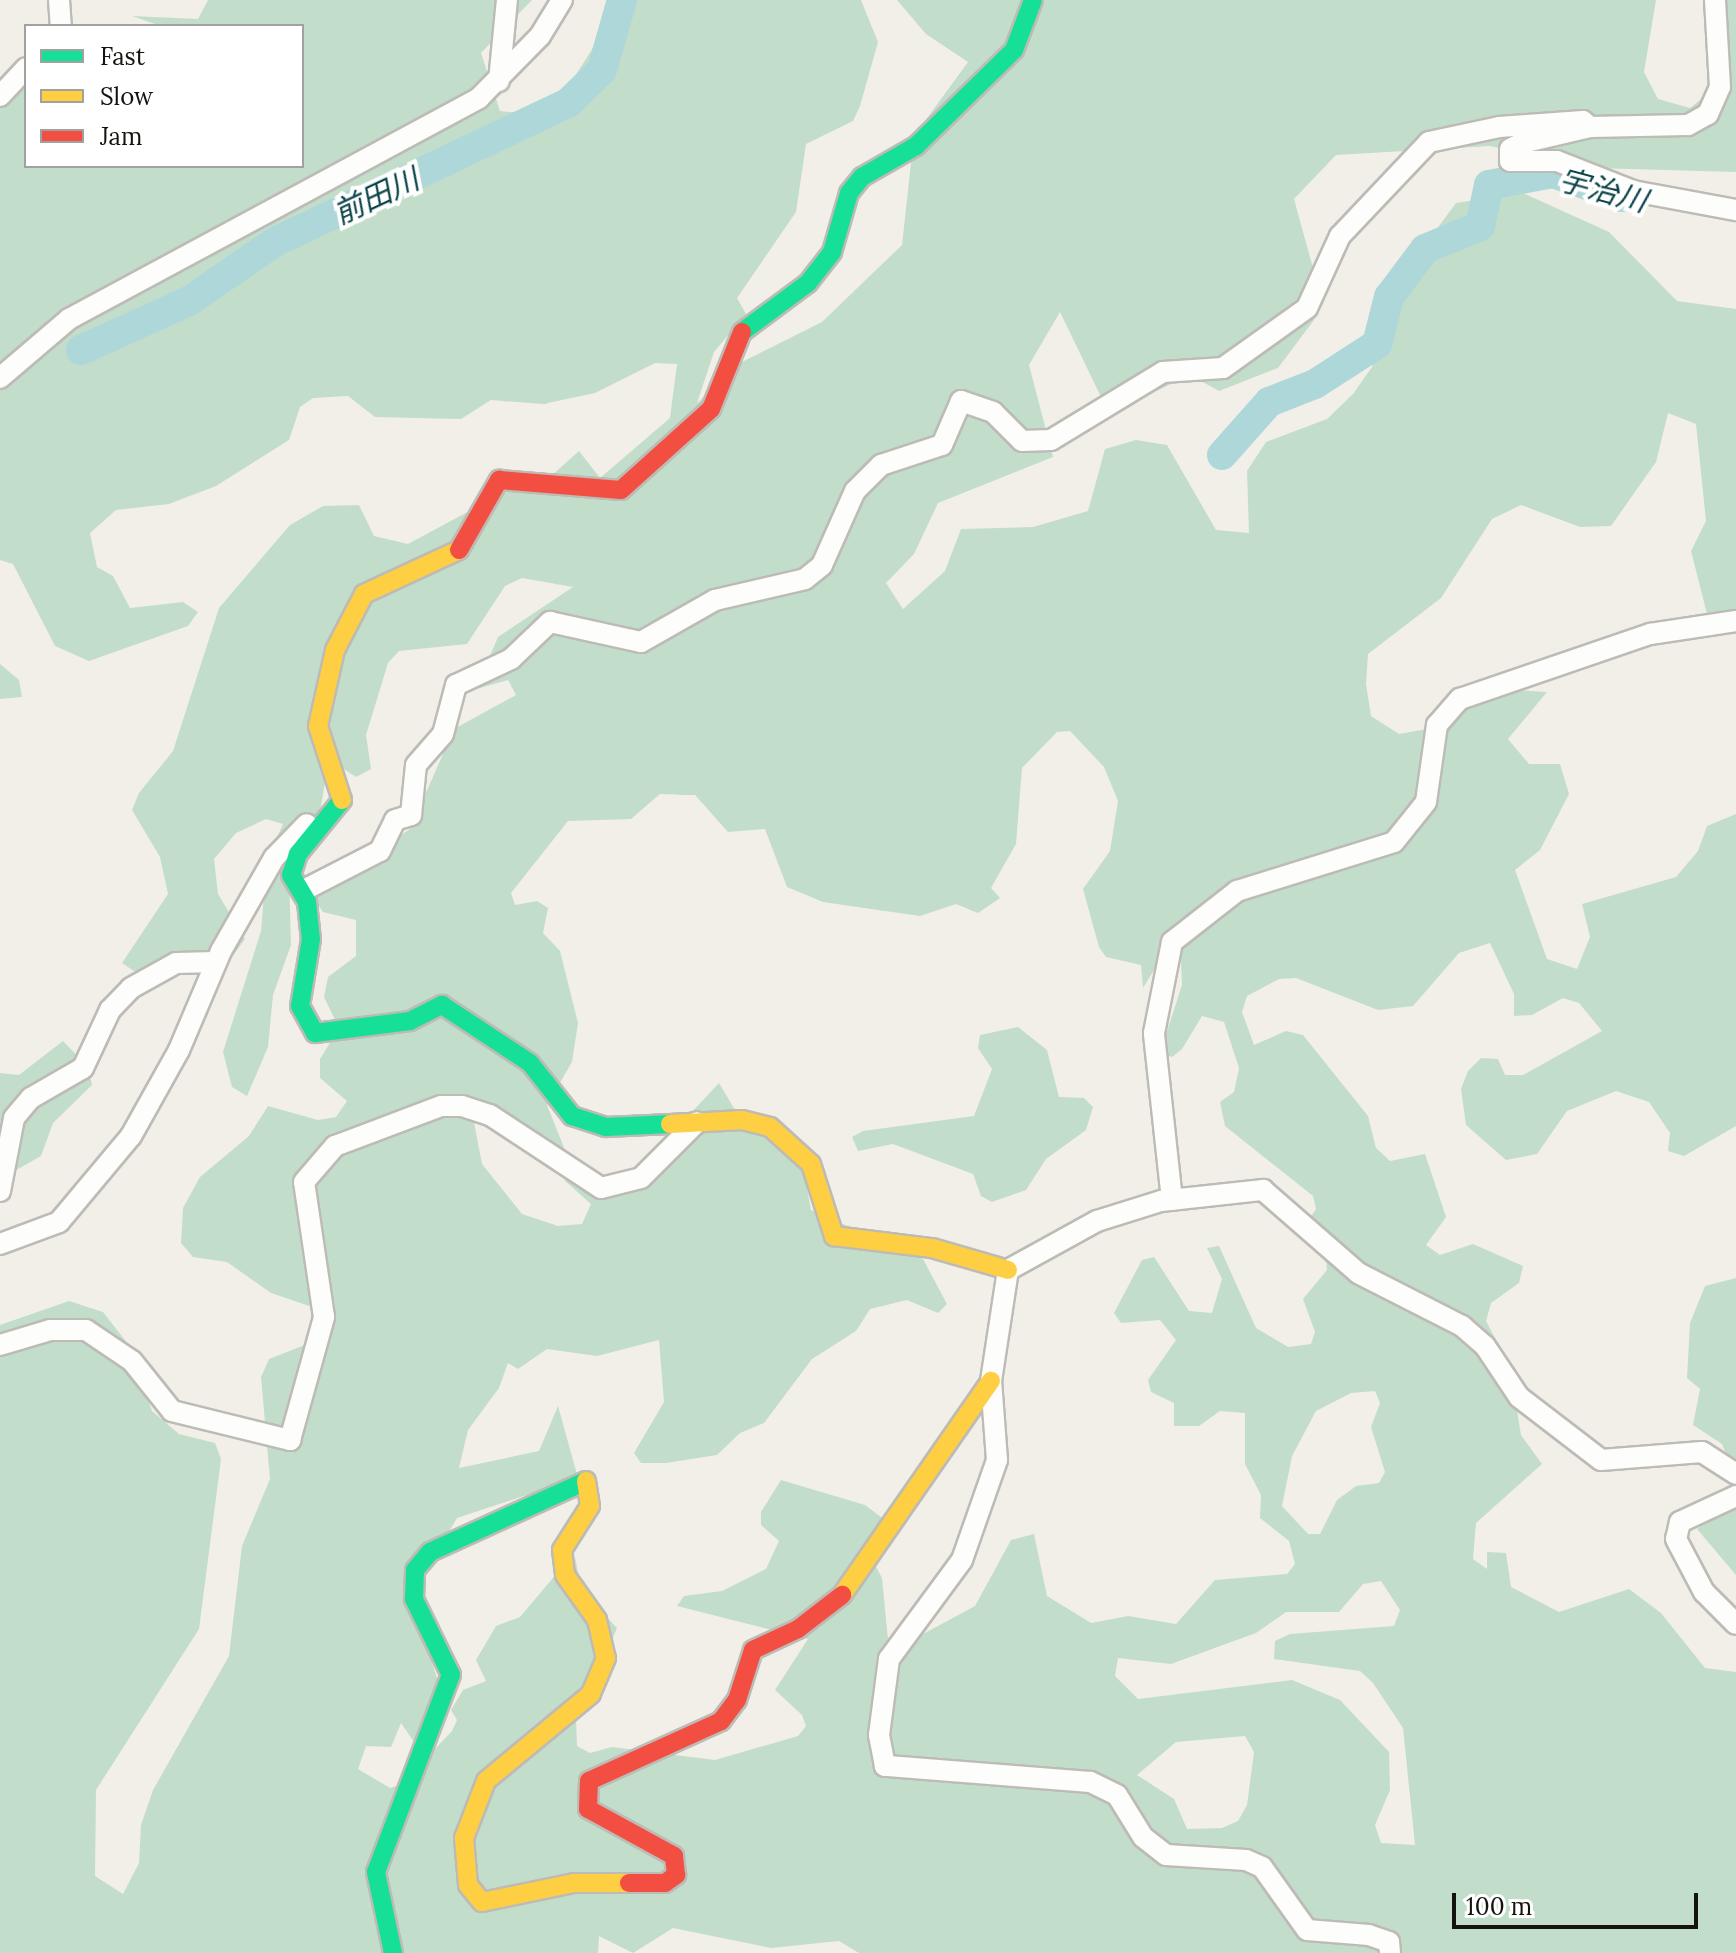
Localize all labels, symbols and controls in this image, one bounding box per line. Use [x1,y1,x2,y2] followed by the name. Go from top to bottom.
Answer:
[24,24,304,168] legend
[100,41,145,72] text: Fast
[100,81,153,112] text: Slow
[100,121,142,152] text: Jam
[328,161,424,231] water label: 前田川
[1555,161,1651,219] water label: 宇治川
[1456,1877,1702,1927] scale bar
[1466,1891,1532,1922] text: 100 m

